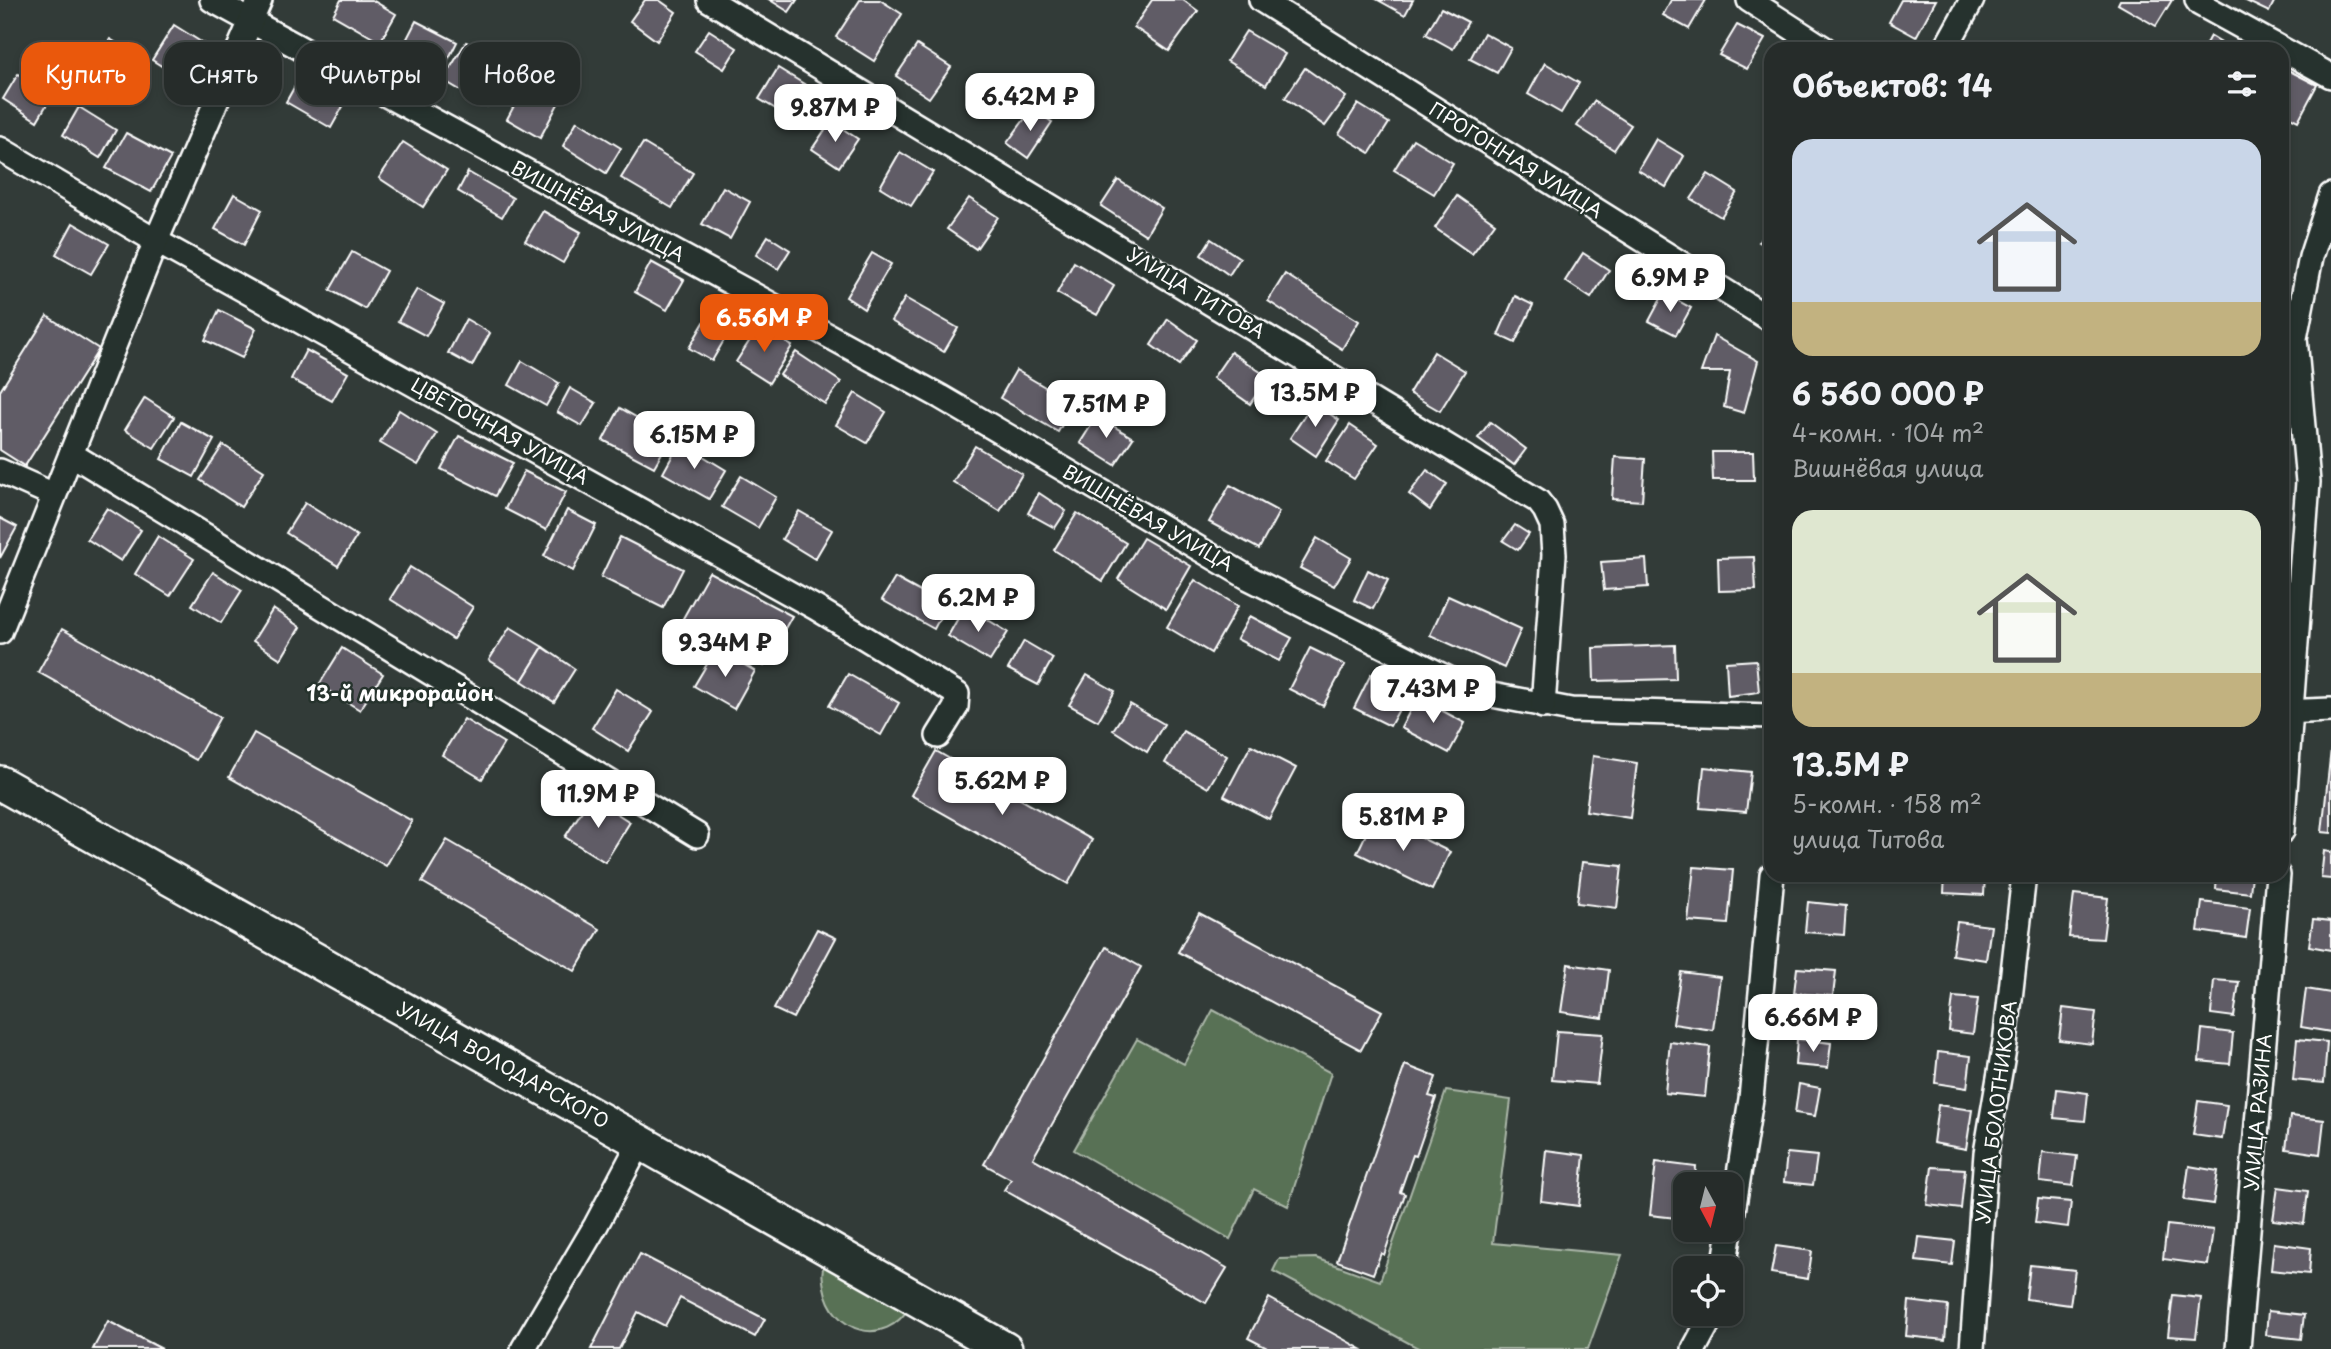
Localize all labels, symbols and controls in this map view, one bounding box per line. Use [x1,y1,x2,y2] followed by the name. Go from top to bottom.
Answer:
[21,42,150,105] chip: Купить
[164,42,282,105] chip: Снять
[296,42,446,105] chip: Фильтры
[460,42,580,105] chip: Новое
[1792,62,1992,107] text: Объектов: 14
[2223,65,2261,103] icon: filters
[965,74,1095,133] pin: 6.42M ₽
[981,78,1079,113] text: 6.42M ₽
[770,85,900,144] pin: 9.87M ₽
[790,89,880,124] text: 9.87M ₽
[1424,94,1609,224] street label: ПРОГОННАЯ УЛИЦА
[507,152,690,268] street label: ВИШНЁВАЯ УЛИЦА
[1964,184,2090,310] icon: home
[1122,240,1271,345] street label: УЛИЦА ТИТОВА
[1613,254,1727,314] pin: 6.9M ₽
[1631,259,1709,294] text: 6.9M ₽
[699,294,829,354] pin: 6.56M ₽
[716,299,812,334] text: 6.56M ₽
[407,370,594,491] street label: ЦВЕТОЧНАЯ УЛИЦА
[1250,370,1380,429] pin: 13.5M ₽
[1792,370,1984,415] text: 6 560 000 ₽
[1270,374,1360,409] text: 13.5M ₽
[1041,380,1171,440] pin: 7.51M ₽
[1063,385,1149,420] text: 7.51M ₽
[629,412,759,471] pin: 6.15M ₽
[1792,415,1984,450] text: 4-комн. · 104 m²
[650,416,738,451] text: 6.15M ₽
[1792,450,1983,485] text: Вишнёвая улица
[1058,457,1239,578] street label: ВИШНЁВАЯ УЛИЦА
[1964,555,2090,681] icon: home
[921,574,1035,634] pin: 6.2M ₽
[938,579,1018,614] text: 6.2M ₽
[660,620,790,679] pin: 9.34M ₽
[678,624,772,659] text: 9.34M ₽
[1368,666,1498,725] pin: 7.43M ₽
[1387,670,1479,705] text: 7.43M ₽
[306,676,494,708] district label: 13-й микрорайон
[1792,741,1909,786] text: 13.5M ₽
[937,758,1067,817] pin: 5.62M ₽
[954,762,1050,797] text: 5.62M ₽
[533,770,663,830] pin: 11.9M ₽
[557,775,639,810] text: 11.9M ₽
[1792,786,1982,821] text: 5-комн. · 158 m²
[1338,794,1468,853] pin: 5.81M ₽
[1358,798,1448,833] text: 5.81M ₽
[1792,821,1944,856] text: улица Титова
[392,994,615,1134] street label: УЛИЦА ВОЛОДАРСКОГО
[1748,995,1878,1054] pin: 6.66M ₽
[1967,998,2023,1225] street label: УЛИЦА БОЛОТНИКОВА
[1764,999,1862,1034] text: 6.66M ₽
[2236,1032,2278,1192] street label: УЛИЦА РАЗИНА
[1673,1172,1743,1242] north arrow
[1673,1172,1743,1326] map controls
[1673,1256,1743,1326] button: locate

